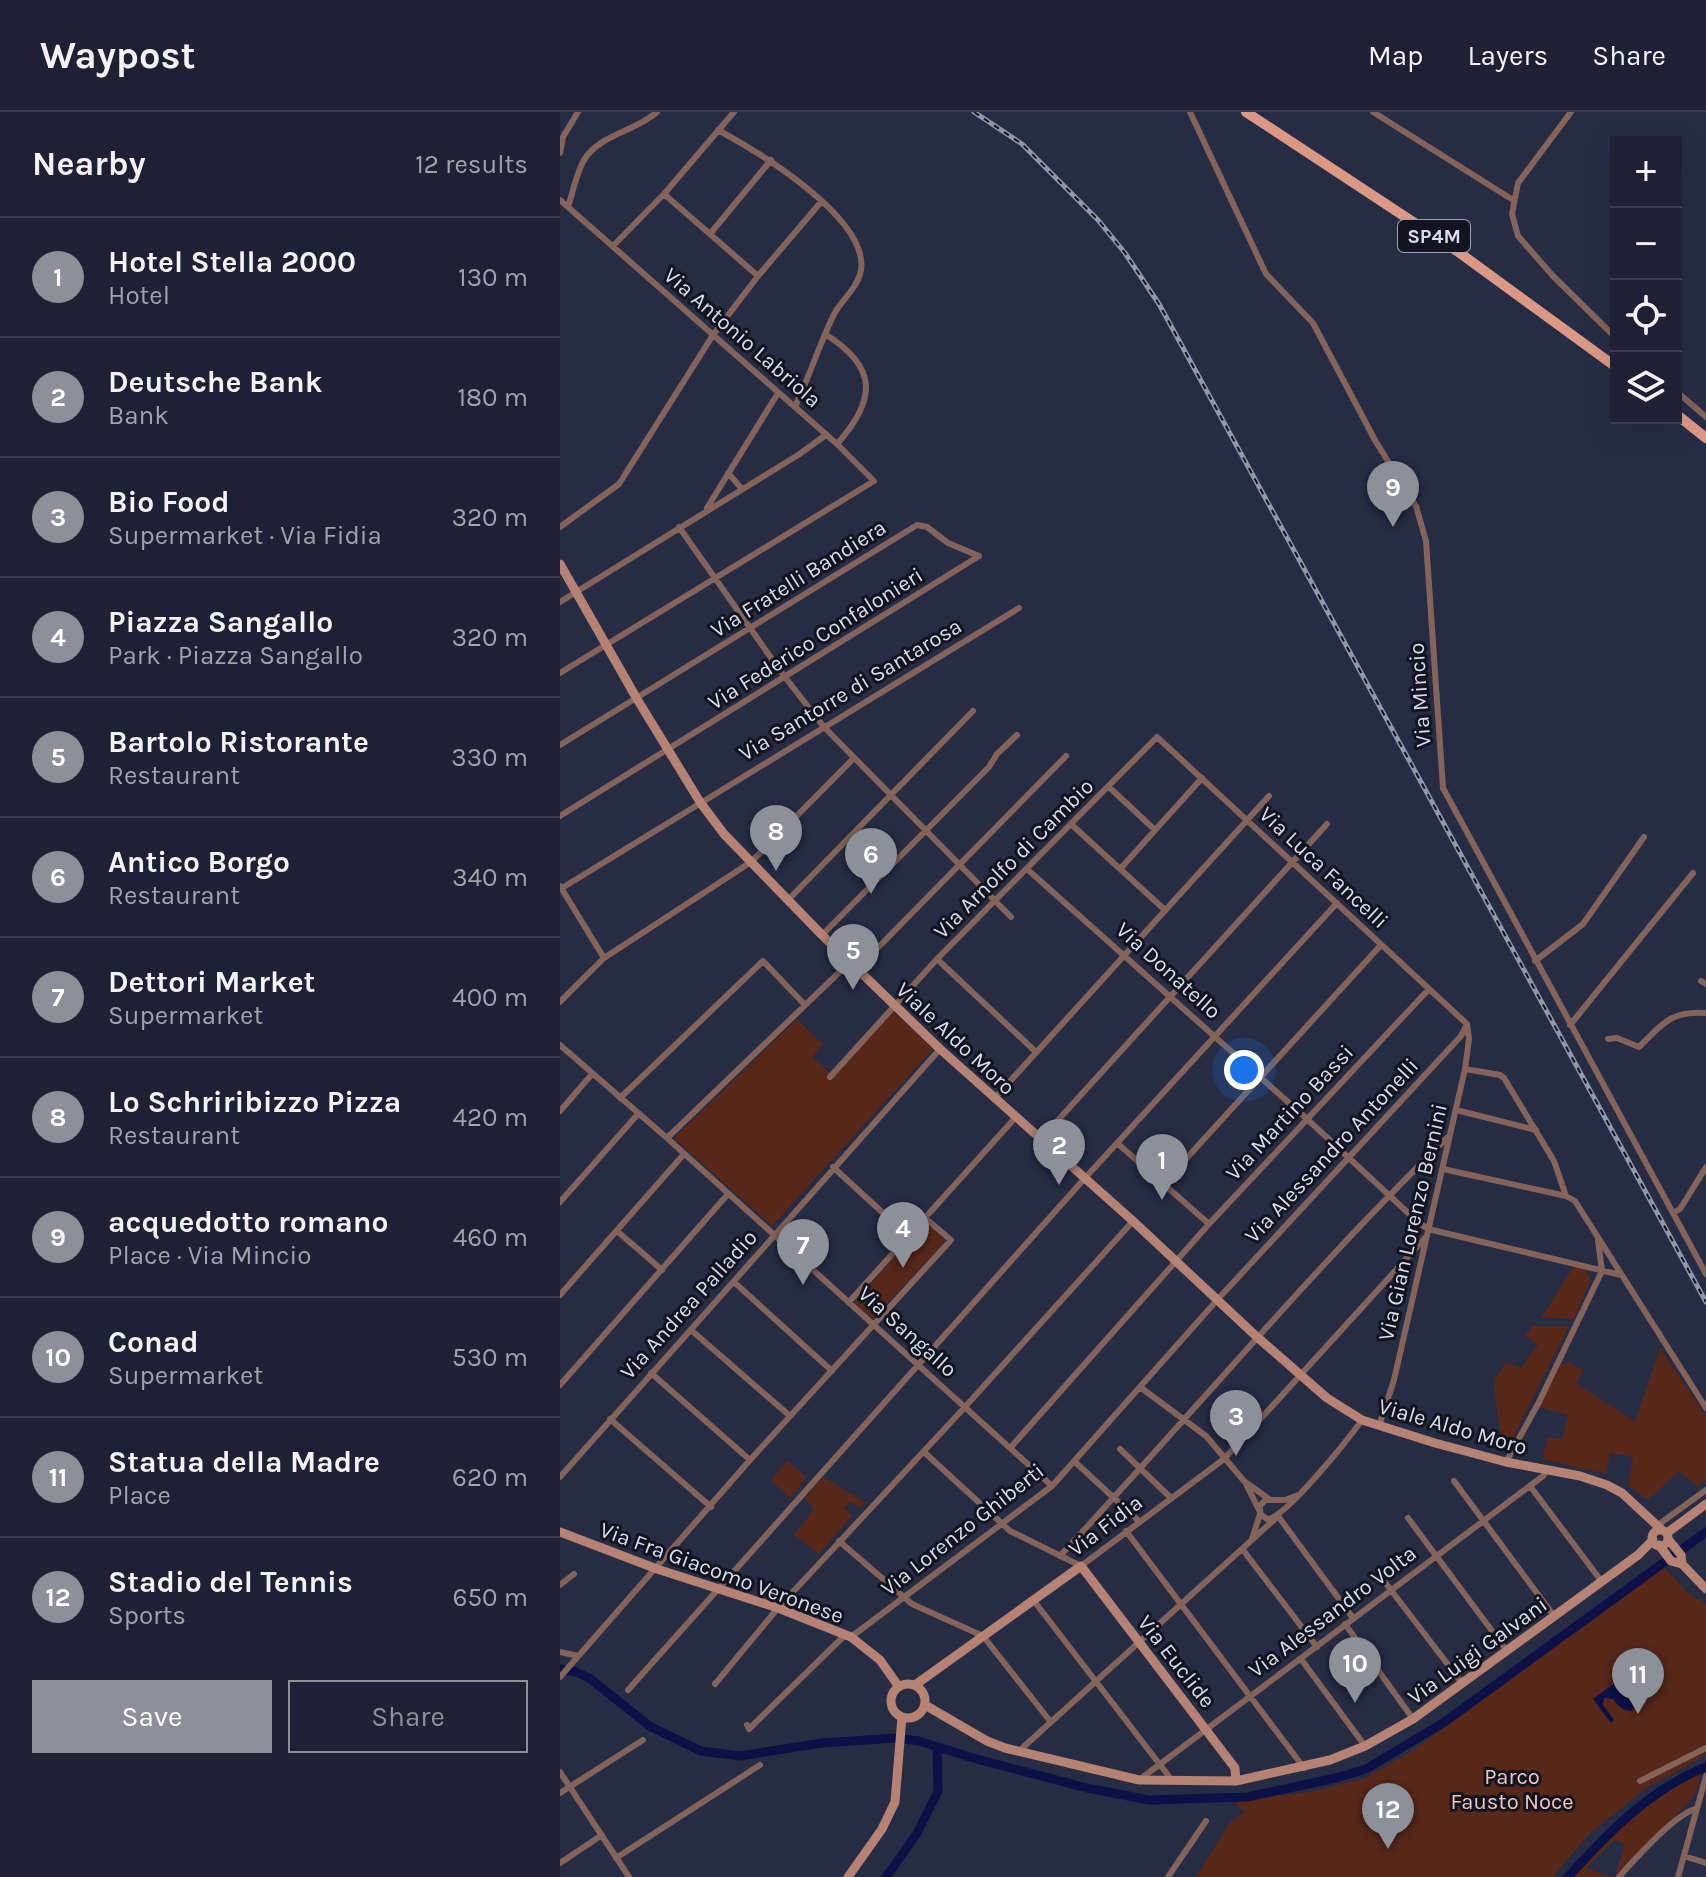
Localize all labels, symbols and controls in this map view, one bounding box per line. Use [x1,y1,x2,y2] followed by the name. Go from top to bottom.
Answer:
[40,33,196,78] text: Waypost
[1368,39,1423,72] text: Map
[1467,39,1548,72] text: Layers
[1592,39,1666,72] text: Share
[1610,136,1682,424] map controls
[1610,136,1682,208] button: +
[32,144,146,184] text: Nearby
[415,149,528,180] text: 12 results
[1610,208,1682,280] button: −
[1398,220,1470,252] road number: SP4M
[108,244,356,280] text: Hotel Stella 2000
[53,262,63,293] text: 1
[458,262,528,293] text: 130 m
[658,262,826,413] street label: Via Antonio Labriola
[108,280,170,311] text: Hotel
[1610,280,1682,352] button: locate
[1610,352,1682,424] button: layers
[108,364,322,400] text: Deutsche Bank
[50,382,66,413] text: 2
[458,382,528,413] text: 180 m
[108,400,169,431] text: Bank
[1367,461,1419,527] pin: 9
[108,484,230,520] text: Bio Food
[50,502,66,533] text: 3
[452,502,528,533] text: 320 m
[706,514,891,643] street label: Via Fratelli Bandiera
[108,520,382,551] text: Supermarket · Via Fidia
[703,562,928,716] street label: Via Federico Confalonieri
[108,604,333,640] text: Piazza Sangallo
[734,613,967,767] street label: Via Santorre di Santarosa
[50,622,66,653] text: 4
[452,622,528,653] text: 320 m
[108,640,363,671] text: Park · Piazza Sangallo
[1403,642,1437,748] street label: Via Mincio
[108,724,369,760] text: Bartolo Ristorante
[50,742,66,773] text: 5
[451,742,528,773] text: 330 m
[108,760,240,791] text: Restaurant
[928,773,1099,944] street label: Via Arnolfo di Cambio
[1254,801,1393,934] street label: Via Luca Fancelli
[750,805,802,871] pin: 8
[845,828,897,894] pin: 6
[108,844,290,880] text: Antico Borgo
[50,862,66,893] text: 6
[452,862,528,893] text: 340 m
[108,880,240,911] text: Restaurant
[1111,917,1226,1025] street label: Via Donatello
[827,924,879,990] pin: 5
[108,964,315,1000] text: Dettori Market
[890,977,1020,1101] street label: Viale Aldo Moro
[52,982,64,1013] text: 7
[452,982,528,1013] text: 400 m
[108,1000,263,1031] text: Supermarket
[1220,1040,1359,1186] street label: Via Martino Bassi
[1224,1050,1264,1090] your location
[1239,1053,1424,1248] street label: Via Alessandro Antonelli
[108,1084,401,1120] text: Lo Schriribizzo Pizza
[1373,1101,1453,1343] street label: Via Gian Lorenzo Bernini
[50,1102,66,1133] text: 8
[452,1102,528,1133] text: 420 m
[1033,1119,1085,1185] pin: 2
[108,1120,240,1151] text: Restaurant
[1136,1134,1188,1200] pin: 1
[877,1202,929,1268] pin: 4
[108,1204,389,1240] text: acquedotto romano
[777,1219,829,1285] pin: 7
[50,1222,66,1253] text: 9
[453,1222,528,1253] text: 460 m
[615,1225,763,1385] street label: Via Andrea Palladio
[108,1240,311,1271] text: Place · Via Mincio
[853,1281,962,1383] street label: Via Sangallo
[108,1324,199,1360] text: Conad
[45,1342,71,1373] text: 10
[452,1342,528,1373] text: 530 m
[108,1360,263,1391] text: Supermarket
[1210,1390,1262,1456] pin: 3
[1375,1393,1530,1461] street label: Viale Aldo Moro
[108,1444,380,1480] text: Statua della Madre
[876,1458,1049,1602] street label: Via Lorenzo Ghiberti
[49,1462,67,1493] text: 11
[452,1462,528,1493] text: 620 m
[108,1480,171,1511] text: Place
[1063,1490,1148,1562] street label: Via Fidia
[596,1517,847,1629] street label: Via Fra Giacomo Veronese
[1244,1540,1422,1683] street label: Via Alessandro Volta
[108,1564,353,1600] text: Stadio del Tennis
[46,1582,71,1613] text: 12
[453,1582,528,1613] text: 650 m
[1403,1591,1552,1710] street label: Via Luigi Galvani
[108,1600,186,1631] text: Sports
[1132,1610,1220,1713] street label: Via Euclide
[1329,1637,1381,1703] pin: 10
[1612,1648,1664,1714] pin: 11
[32,1680,272,1753] button: Save
[288,1680,528,1753] button: Share
[1450,1764,1574,1815] park label: Parco Fausto Noce
[1362,1783,1414,1849] pin: 12

